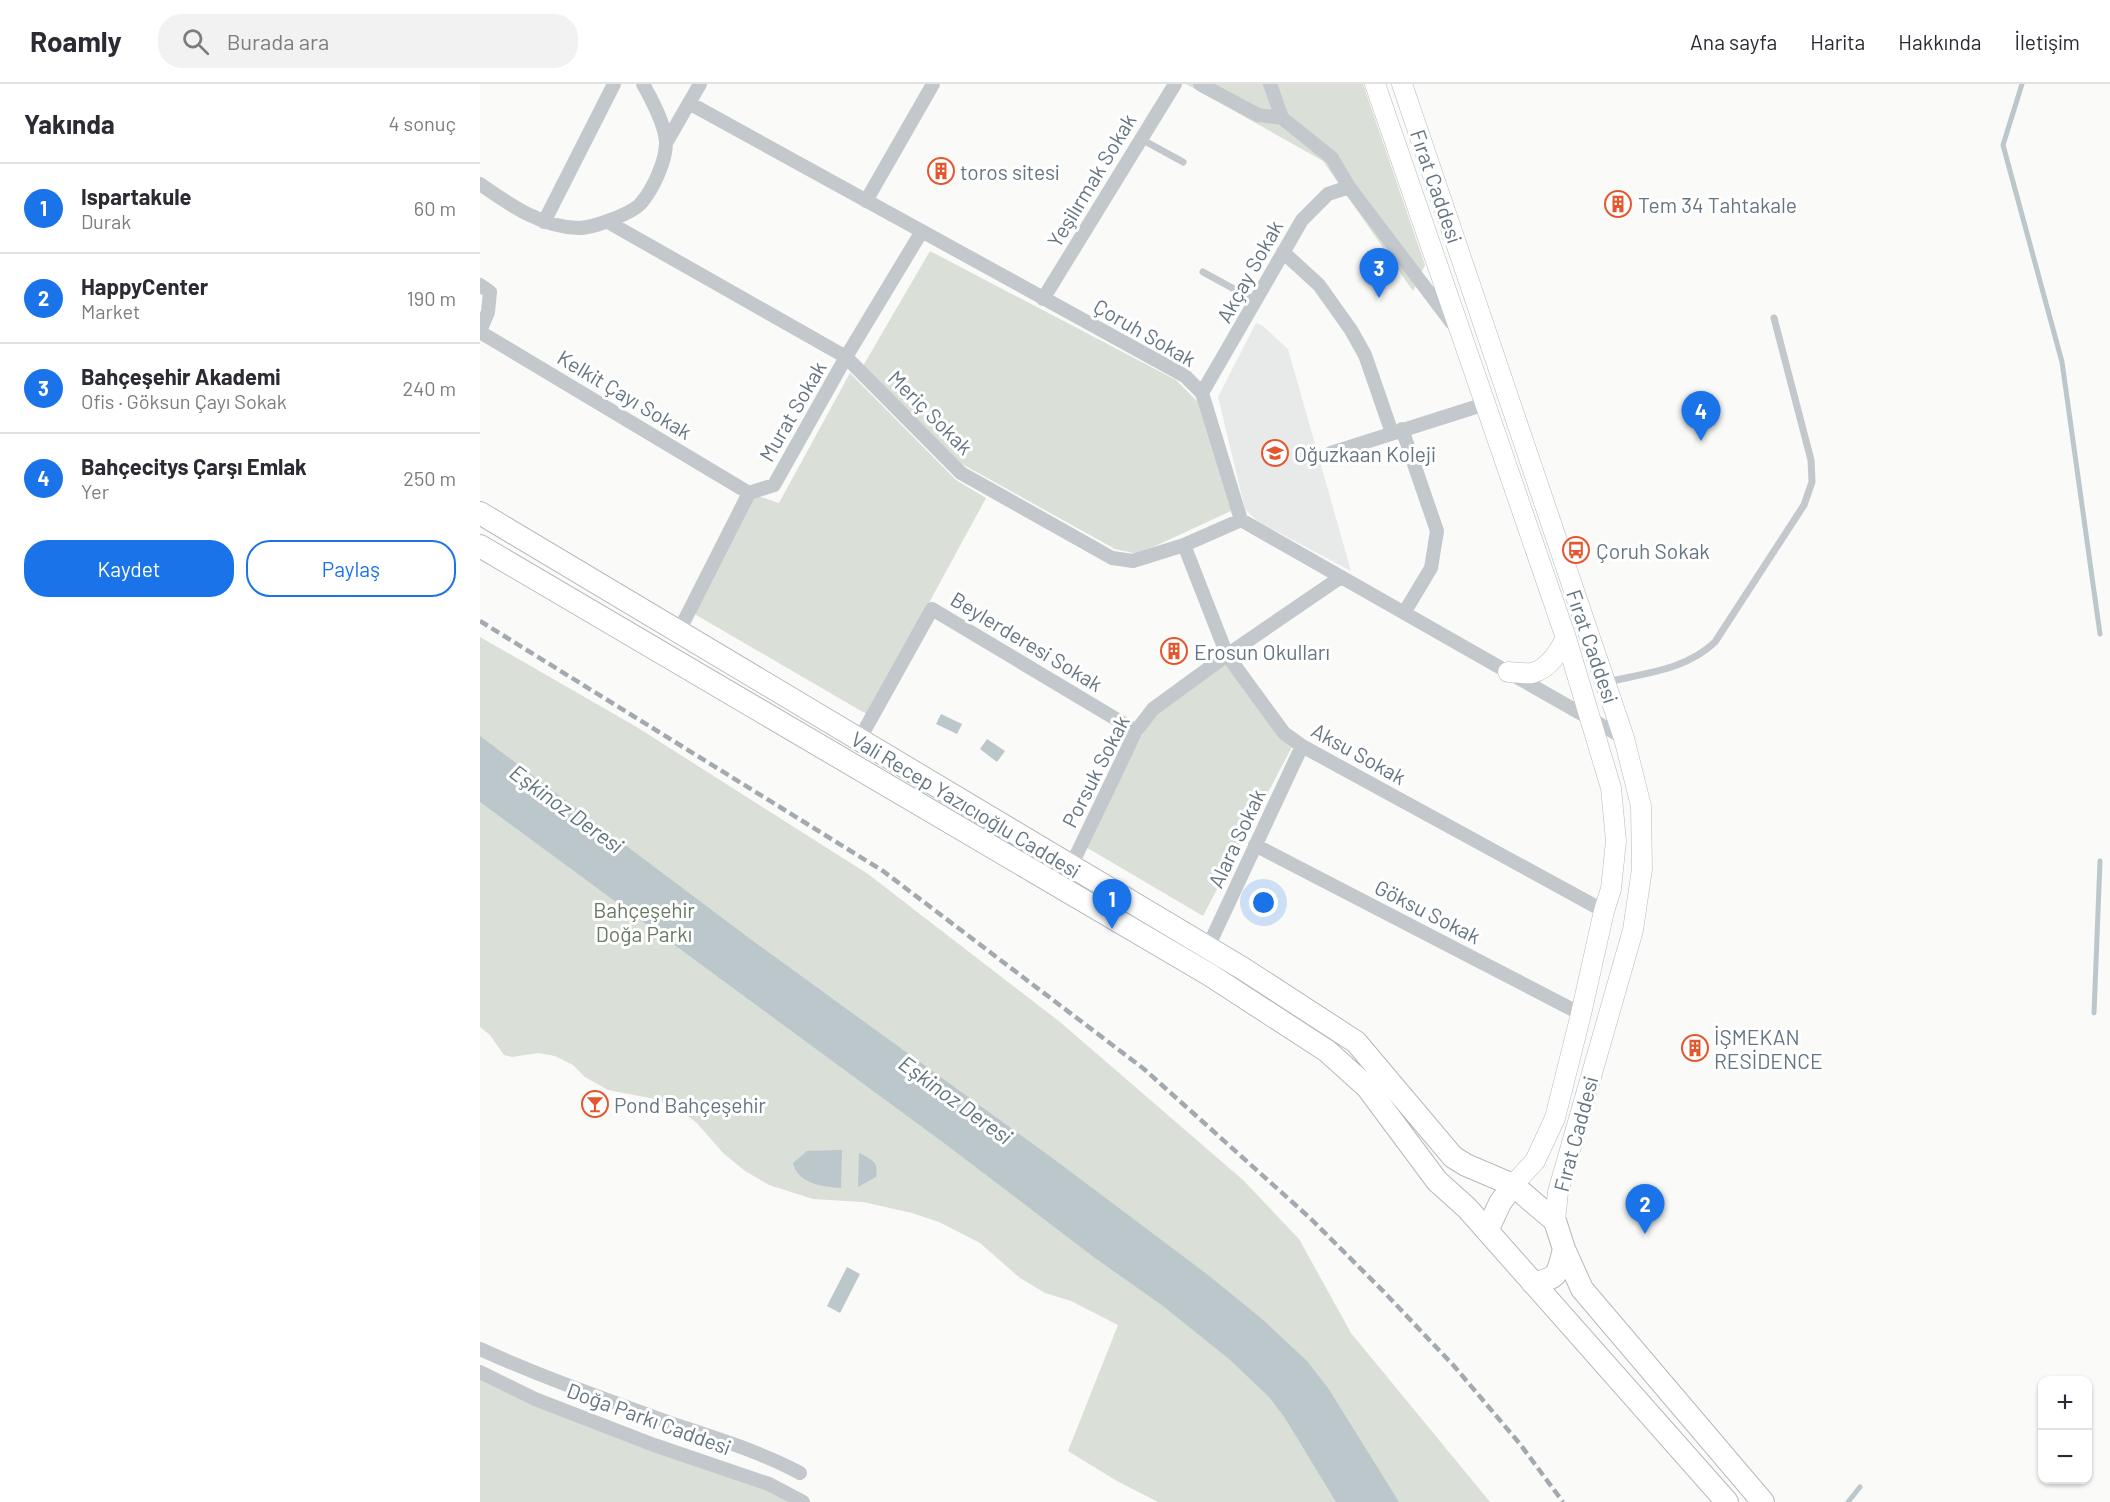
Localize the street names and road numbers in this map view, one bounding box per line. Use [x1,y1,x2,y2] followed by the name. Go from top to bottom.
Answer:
[1041,109,1141,251] street label: Yeşilırmak Sokak
[1406,126,1468,246] street label: Fırat Caddesi
[1211,215,1287,327] street label: Akçay Sokak
[1089,293,1201,371] street label: Çoruh Sokak
[553,344,697,444] street label: Kelkit Çayı Sokak
[753,356,831,466] street label: Murat Sokak
[884,365,978,459] street label: Meriç Sokak
[947,586,1107,696] street label: Beylerderesi Sokak
[1562,586,1624,706] street label: Fırat Caddesi
[1056,711,1134,831] street label: Porsuk Sokak
[1307,717,1411,789] street label: Aksu Sokak
[847,726,1085,882] street label: Vali Recep Yazıcıoğlu Caddesi
[1202,785,1270,891] street label: Alara Sokak
[1371,874,1485,948] street label: Göksu Sokak
[1548,1074,1602,1194] street label: Fırat Caddesi
[564,1377,734,1459] street label: Doğa Parkı Caddesi

